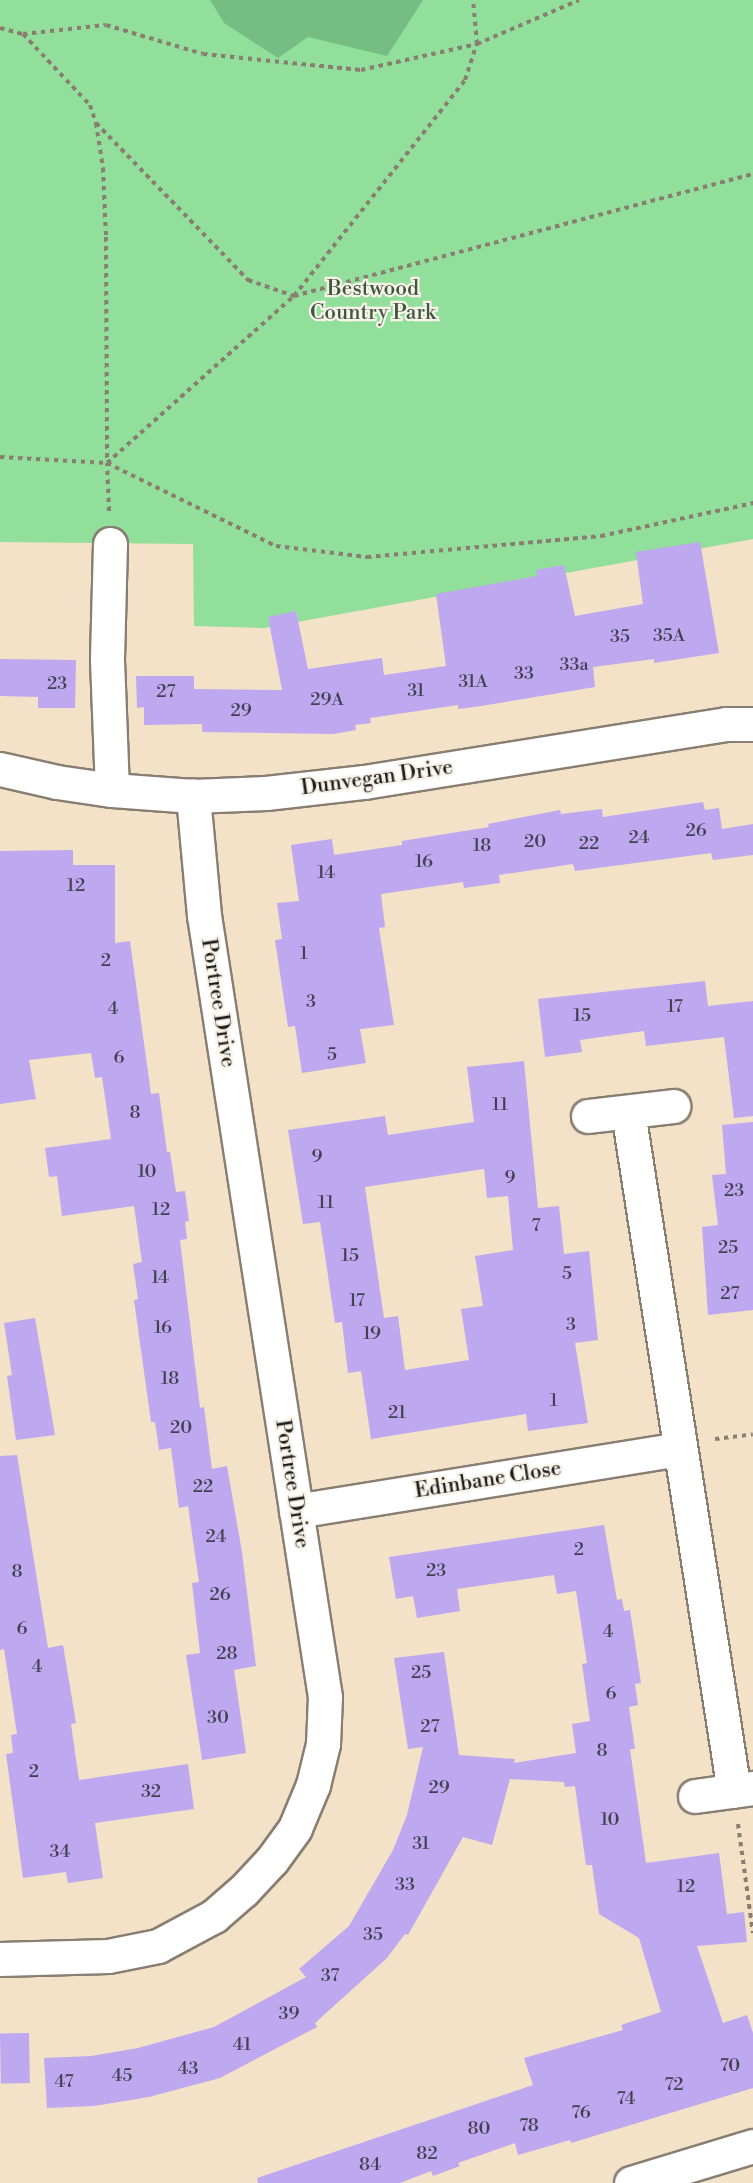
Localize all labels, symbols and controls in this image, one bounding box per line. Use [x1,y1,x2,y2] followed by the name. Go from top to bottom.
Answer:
[310,276,436,326] park label: Bestwood Country Park
[653,625,685,647] house number: 35A
[610,626,630,648] house number: 35
[560,654,588,676] house number: 33a
[514,663,534,685] house number: 33
[458,671,488,693] house number: 31A
[47,673,67,695] house number: 23
[407,680,425,702] house number: 31
[156,681,176,703] house number: 27
[310,689,344,711] house number: 29A
[230,700,252,722] house number: 29
[299,755,455,801] street label: Dunvegan Drive
[685,820,707,842] house number: 26
[628,827,650,849] house number: 24
[524,831,546,853] house number: 20
[579,833,599,855] house number: 22
[473,835,491,857] house number: 18
[415,851,433,873] house number: 16
[317,862,335,884] house number: 14
[67,875,85,897] house number: 12
[195,937,241,1069] street label: Portree Drive
[300,943,308,965] house number: 1
[101,950,111,972] house number: 2
[306,991,316,1013] house number: 3
[667,996,683,1018] house number: 17
[108,998,118,1020] house number: 4
[573,1005,591,1027] house number: 15
[327,1044,337,1066] house number: 5
[114,1047,124,1069] house number: 6
[492,1094,508,1116] house number: 11
[129,1102,141,1124] house number: 8
[312,1146,322,1168] house number: 9
[137,1161,157,1183] house number: 10
[505,1167,515,1189] house number: 9
[724,1180,744,1202] house number: 23
[318,1192,334,1214] house number: 11
[152,1199,170,1221] house number: 12
[531,1215,541,1237] house number: 7
[718,1237,738,1259] house number: 25
[341,1245,359,1267] house number: 15
[562,1263,572,1285] house number: 5
[151,1267,169,1289] house number: 14
[720,1283,740,1305] house number: 27
[349,1290,365,1312] house number: 17
[566,1314,576,1336] house number: 3
[154,1317,172,1339] house number: 16
[363,1323,381,1345] house number: 19
[161,1368,179,1390] house number: 18
[550,1390,558,1412] house number: 1
[388,1402,406,1424] house number: 21
[170,1417,192,1439] house number: 20
[269,1418,315,1550] street label: Portree Drive
[413,1456,563,1504] street label: Edinbane Close
[193,1476,213,1498] house number: 22
[205,1526,227,1548] house number: 24
[574,1539,584,1561] house number: 2
[426,1560,446,1582] house number: 23
[11,1561,23,1583] house number: 8
[209,1584,231,1606] house number: 26
[17,1618,27,1640] house number: 6
[603,1621,613,1643] house number: 4
[216,1643,238,1665] house number: 28
[32,1656,42,1678] house number: 4
[411,1662,431,1684] house number: 25
[606,1683,616,1705] house number: 6
[207,1707,229,1729] house number: 30
[420,1716,440,1738] house number: 27
[596,1740,608,1762] house number: 8
[29,1761,39,1783] house number: 2
[428,1777,450,1799] house number: 29
[141,1781,161,1803] house number: 32
[600,1809,620,1831] house number: 10
[412,1833,430,1855] house number: 31
[50,1841,70,1863] house number: 34
[395,1874,415,1896] house number: 33
[677,1876,695,1898] house number: 12
[363,1924,383,1946] house number: 35
[321,1965,339,1987] house number: 37
[279,2003,299,2025] house number: 39
[233,2034,251,2056] house number: 41
[720,2055,740,2077] house number: 70
[178,2058,198,2080] house number: 43
[112,2065,132,2087] house number: 45
[54,2071,74,2093] house number: 47
[664,2074,684,2096] house number: 72
[617,2088,635,2110] house number: 74
[571,2102,591,2124] house number: 76
[519,2115,539,2137] house number: 78
[468,2118,490,2140] house number: 80
[416,2143,438,2165] house number: 82
[359,2154,381,2176] house number: 84

